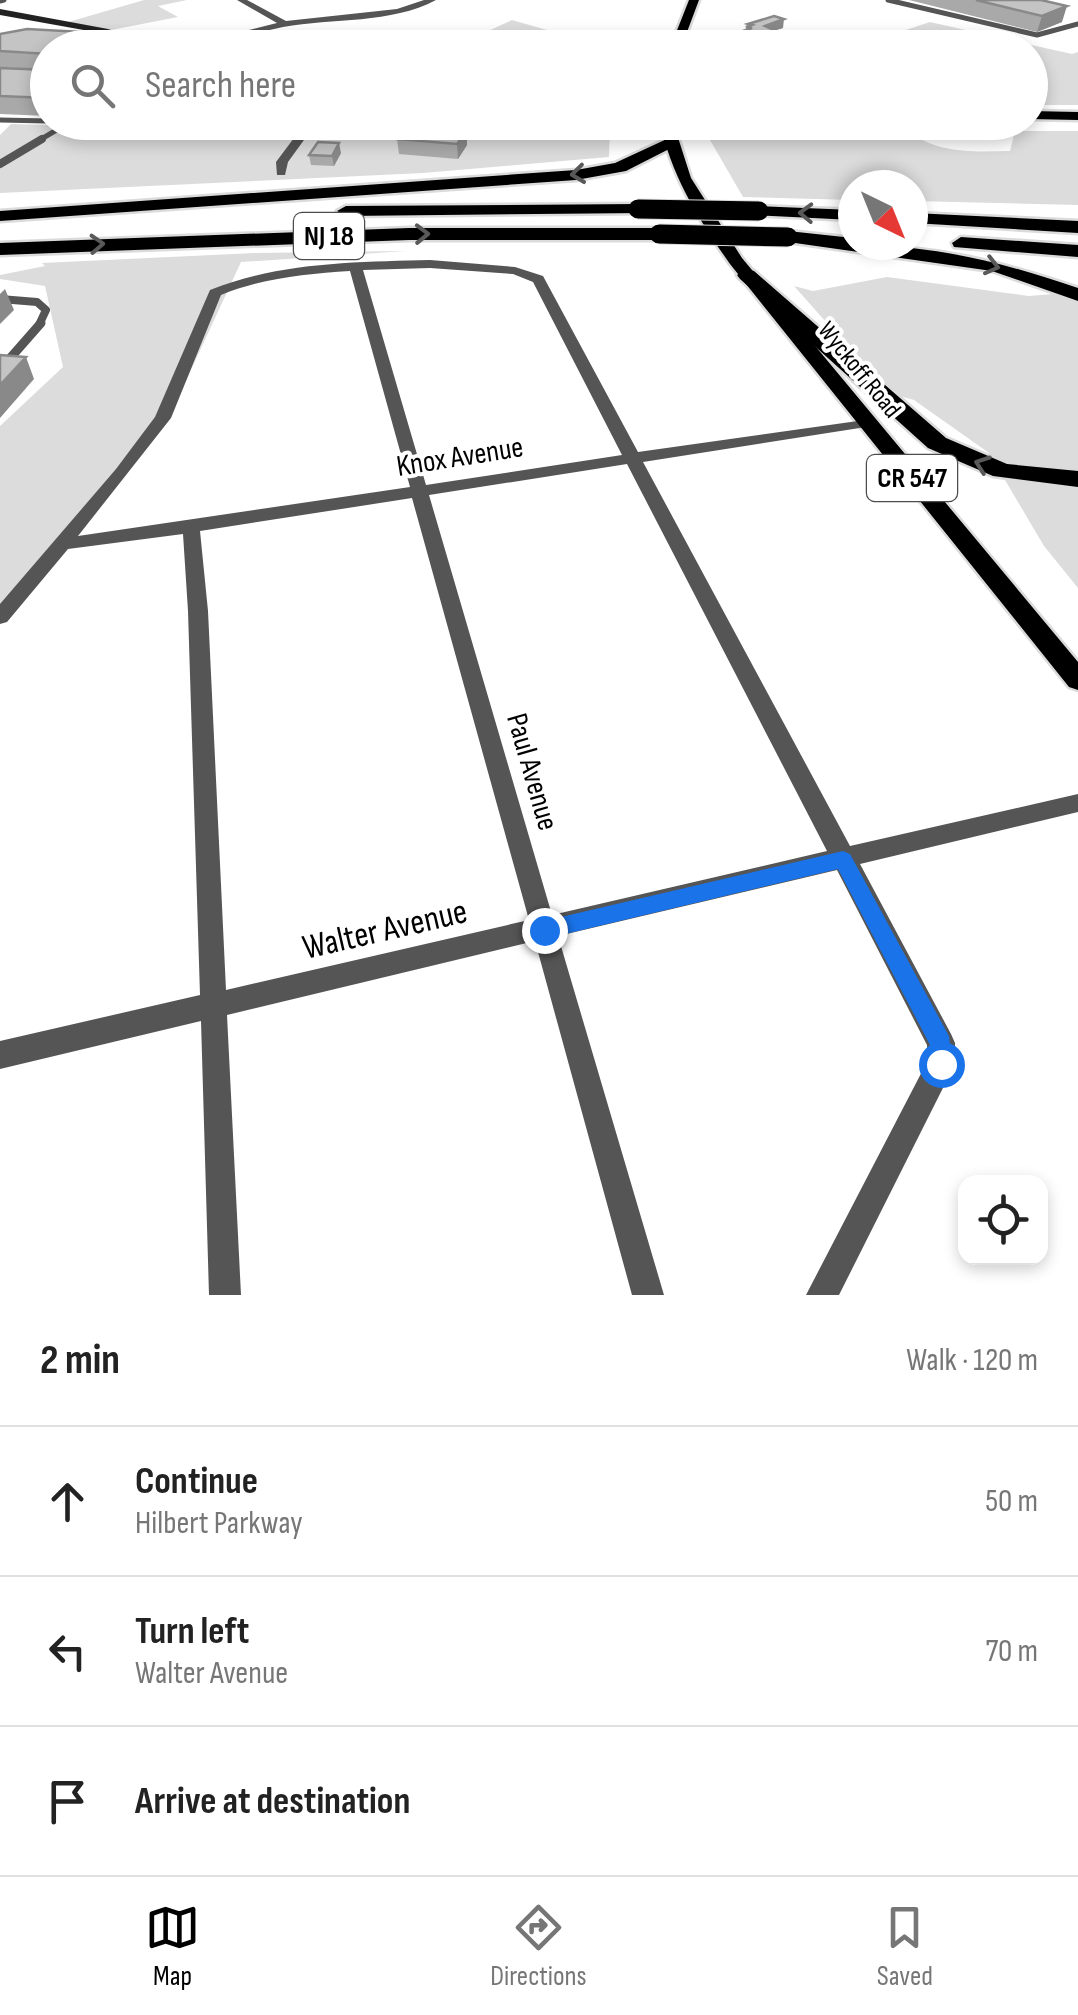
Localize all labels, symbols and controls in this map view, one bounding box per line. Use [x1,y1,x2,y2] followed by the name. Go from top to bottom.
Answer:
[30,30,1048,140] search box
[65,58,120,113] icon: search
[145,63,296,108] text: Search here
[570,163,586,184] one-way arrow
[838,170,928,260] north arrow
[798,203,814,224] one-way arrow
[294,213,364,259] road number: NJ 18
[416,223,431,245] one-way arrow
[90,233,106,254] one-way arrow
[983,254,1000,275] one-way arrow
[811,316,907,424] street label: Wyckoff Road
[394,429,526,485] street label: Knox Avenue
[867,455,957,501] road number: CR 547
[975,455,992,476] one-way arrow
[498,709,566,835] street label: Paul Avenue
[299,890,471,970] street label: Walter Avenue
[522,908,568,954] route end
[919,1042,965,1088] route start
[958,1175,1048,1265] map controls
[958,1175,1048,1265] button: locate
[40,1335,120,1386] text: 2 min
[906,1341,1038,1380] text: Walk · 120 m
[135,1459,258,1504] text: Continue
[40,1474,95,1529] icon: ahead
[985,1482,1038,1521] text: 50 m
[135,1504,303,1543] text: Hilbert Parkway
[135,1609,249,1654] text: Turn left
[40,1624,95,1679] icon: left
[985,1632,1038,1671] text: 70 m
[135,1654,288,1693] text: Walter Avenue
[40,1774,95,1829] icon: arrive
[135,1779,410,1824] text: Arrive at destination
[145,1900,200,1993] tab: Map
[490,1900,587,1993] tab: Directions
[877,1900,933,1993] tab: Saved

